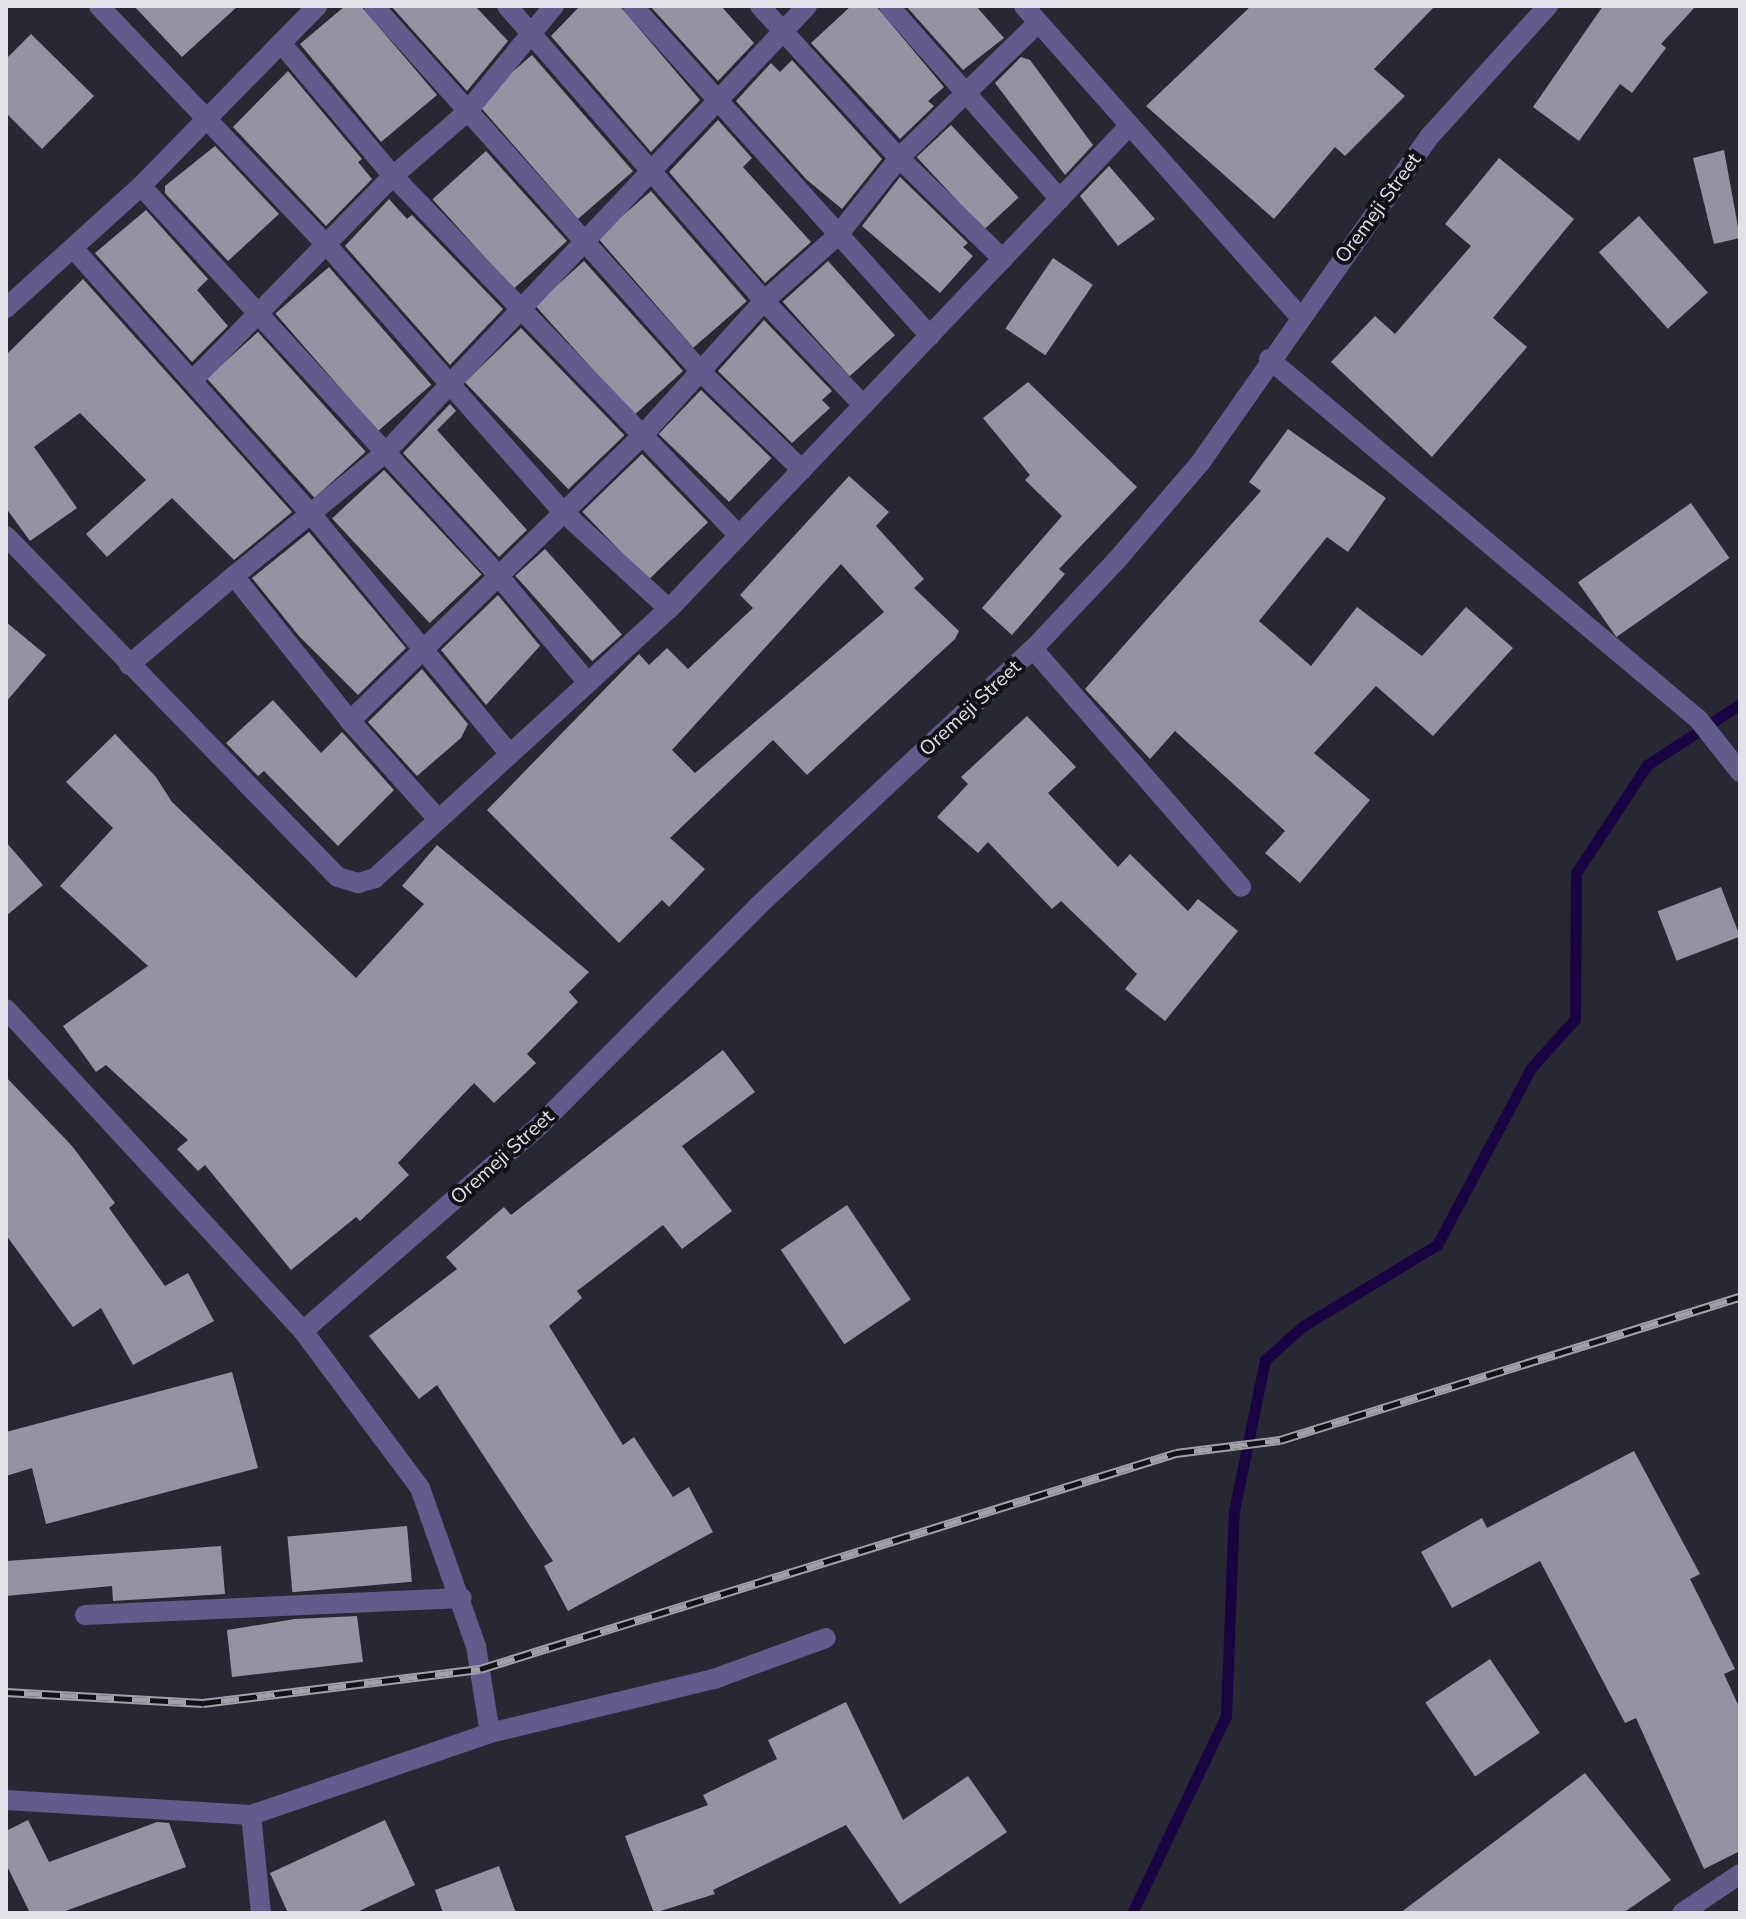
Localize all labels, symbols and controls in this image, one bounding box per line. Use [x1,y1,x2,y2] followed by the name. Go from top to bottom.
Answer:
[1330,148,1426,268] street label: Oremeji Street
[914,655,1026,761] street label: Oremeji Street
[446,1105,558,1209] street label: Oremeji Street

